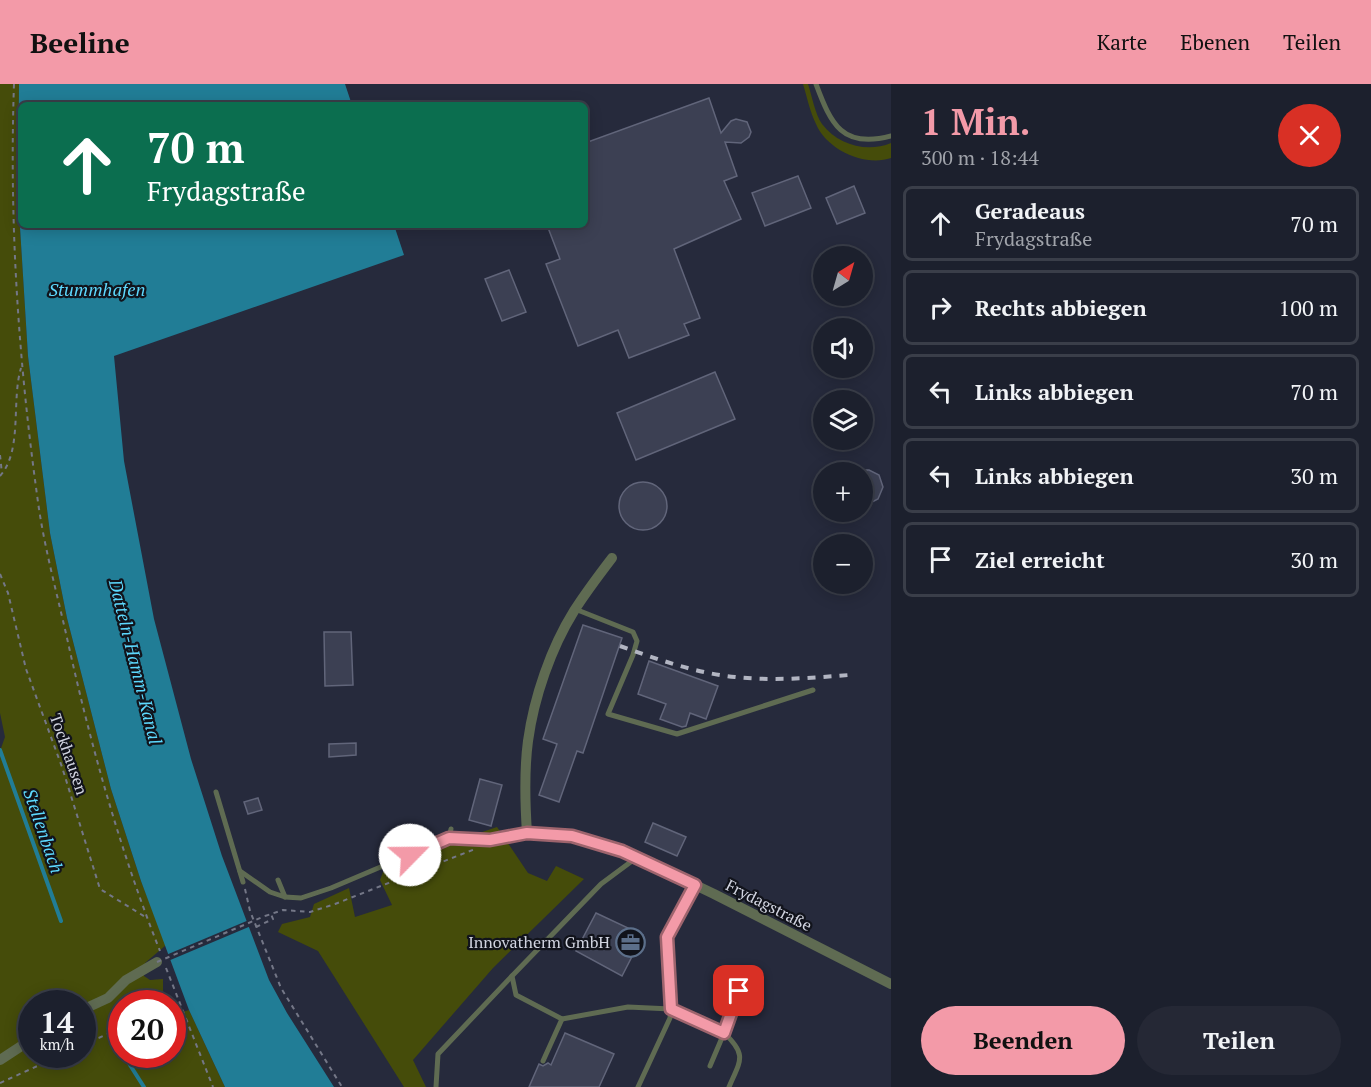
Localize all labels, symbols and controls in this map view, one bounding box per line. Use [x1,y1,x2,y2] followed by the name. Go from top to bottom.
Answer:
[30,24,130,61] text: Beeline
[1097,28,1147,56] text: Karte
[1180,28,1250,56] text: Ebenen
[1283,28,1341,56] text: Teilen
[921,98,1030,145] text: 1 Min.
[1278,104,1341,167] button: close
[147,119,245,175] text: 70 m
[48,126,126,204] icon: ahead
[921,144,1039,171] text: 300 m · 18:44
[147,173,306,209] text: Frydagstraße
[975,196,1085,225] text: Geradeaus
[924,207,957,240] icon: ahead
[1290,209,1338,238] text: 70 m
[975,225,1092,252] text: Frydagstraße
[813,246,873,306] north arrow
[813,246,873,594] map controls
[49,277,145,301] water label: Stummhafen
[924,291,957,324] icon: right
[975,293,1147,322] text: Rechts abbiegen
[1278,293,1338,322] text: 100 m
[813,318,873,378] button: sound
[924,375,957,408] icon: left
[975,377,1134,406] text: Links abbiegen
[1290,377,1338,406] text: 70 m
[813,390,873,450] button: layers
[924,459,957,492] icon: left
[975,461,1134,490] text: Links abbiegen
[1290,461,1338,490] text: 30 m
[813,462,873,522] button: +
[813,534,873,594] button: −
[924,543,957,576] icon: arrive
[975,545,1105,574] text: Ziel erreicht
[1290,545,1338,574] text: 30 m
[104,576,168,747] water label: Datteln-Hamm-Kanal
[45,710,93,798] street label: Tockhausen
[18,785,70,876] water label: Stellenbach
[378,823,442,887] position arrow
[722,874,816,936] street label: Frydagstraße
[615,926,647,958] office icon: Innovatherm GmbH
[468,931,610,953] place label: Innovatherm GmbH
[713,965,764,1016] pin
[722,974,755,1007] icon: arrive
[108,990,186,1068] speed limit sign: 20
[40,1002,74,1042] text: 14
[921,1006,1125,1075] button: Beenden
[1137,1006,1341,1075] button: Teilen
[40,1034,74,1054] text: km/h

